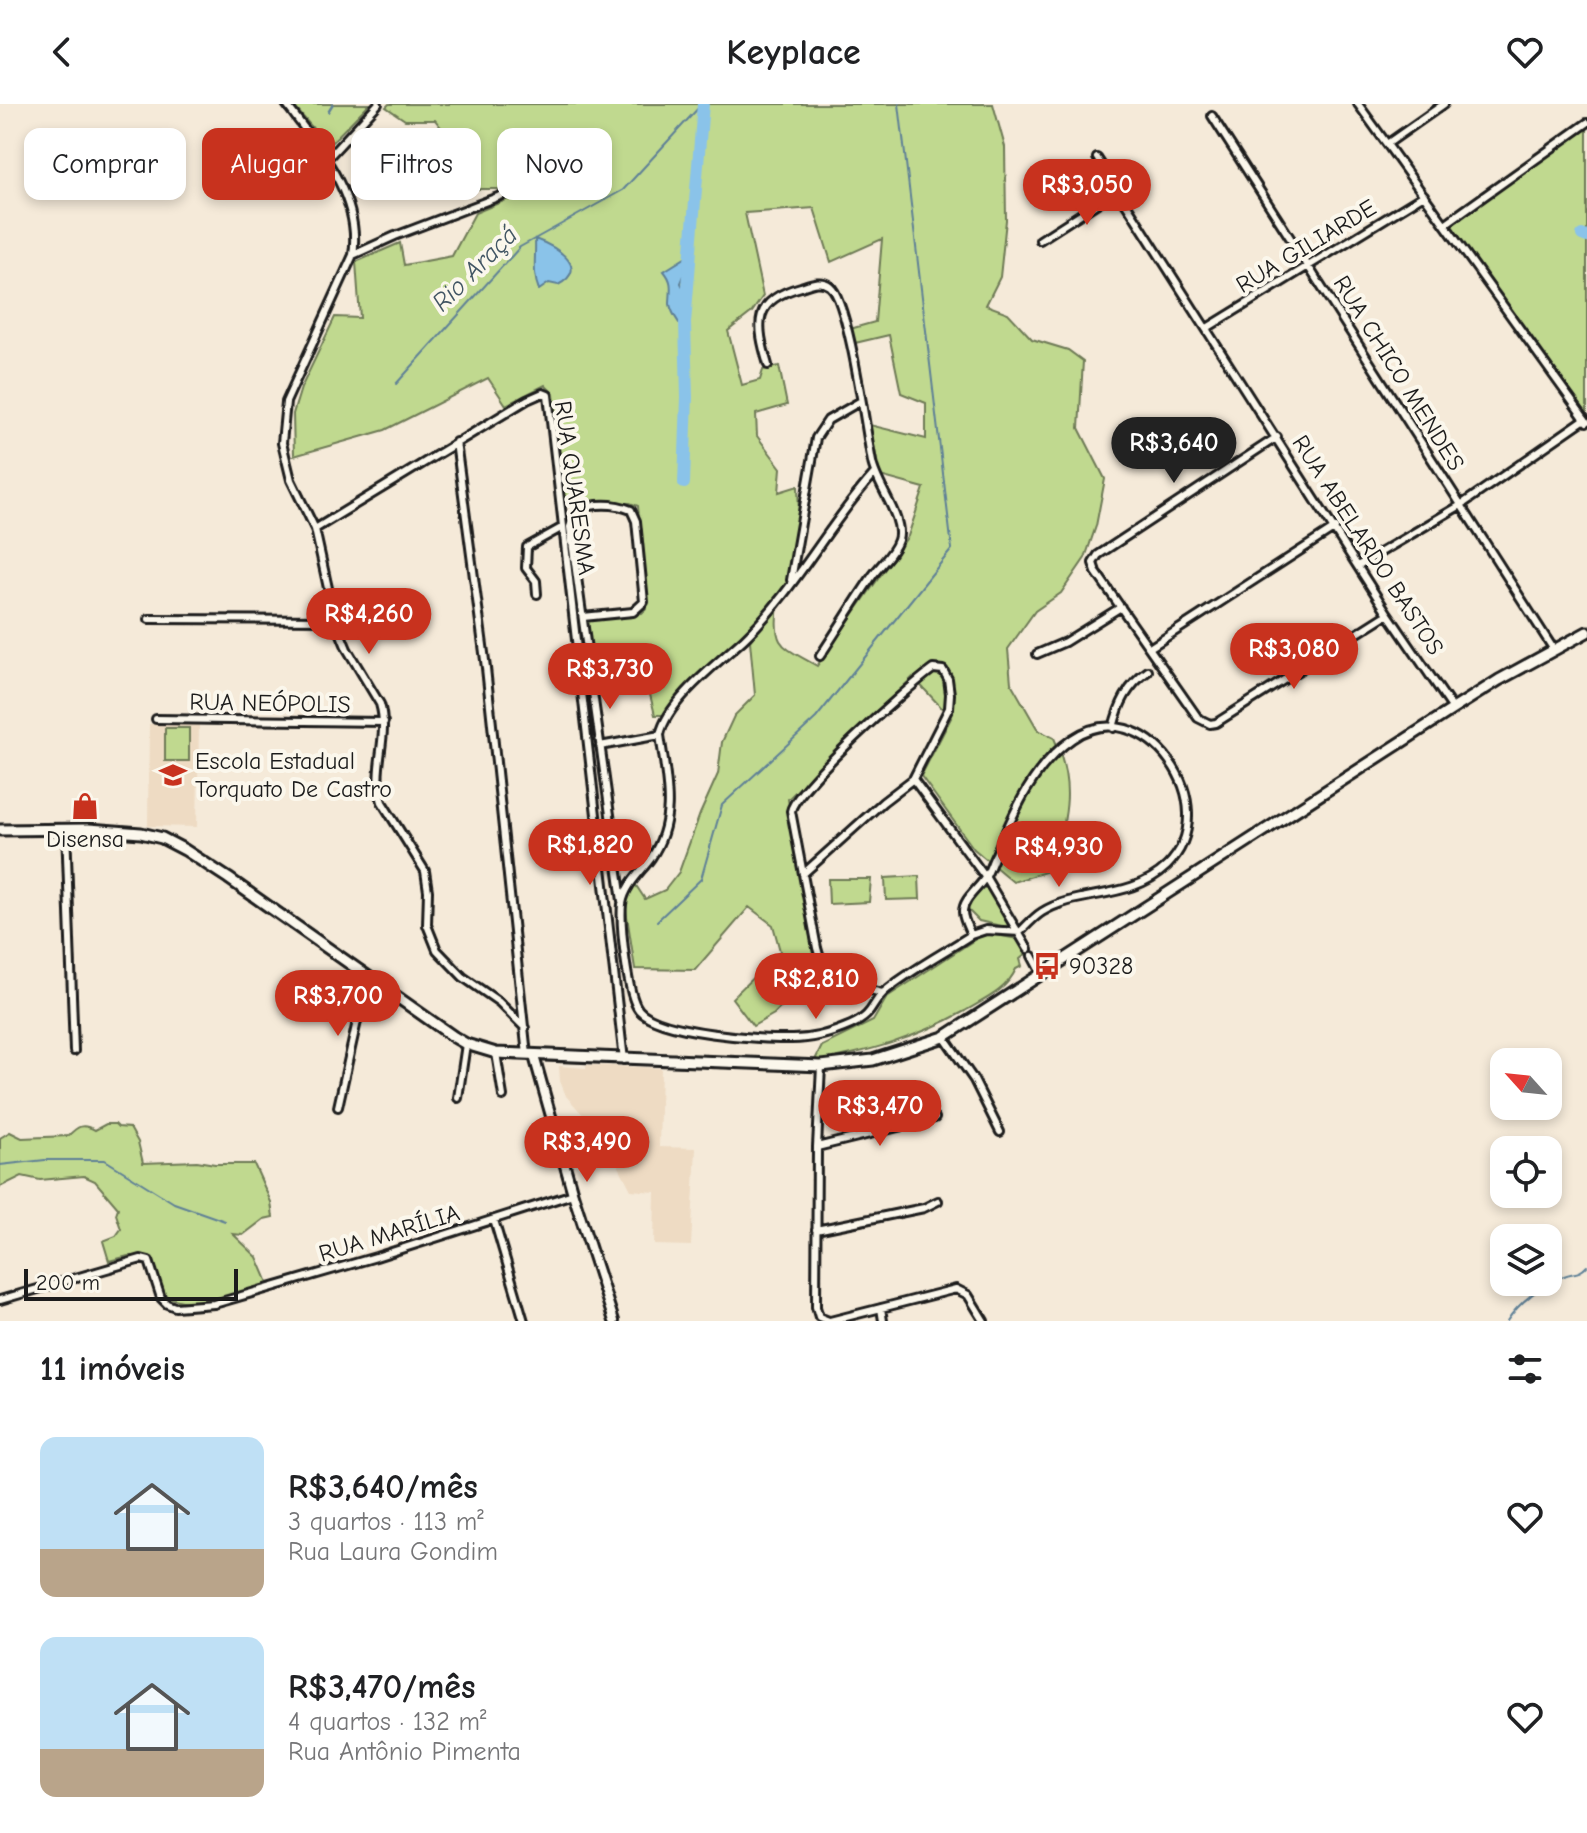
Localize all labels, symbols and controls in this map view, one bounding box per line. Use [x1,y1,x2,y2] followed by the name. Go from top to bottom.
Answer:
[40,30,84,74] icon: back
[1503,30,1547,74] icon: heart
[726,32,861,73] text: Keyplace
[24,128,186,200] chip: Comprar
[202,128,335,200] chip: Alugar
[351,128,481,200] chip: Filtros
[497,128,612,200] chip: Novo
[1013,159,1161,227] pin: R$3,050
[1041,170,1133,200] text: R$3,050
[1231,193,1381,299] street label: RUA GILIARDE
[426,220,524,318] water label: Rio Araçá
[1328,270,1470,476] street label: RUA CHICO MENDES
[549,399,601,577] street label: RUA QUARESMA
[1100,417,1248,485] pin: R$3,640
[1129,428,1219,458] text: R$3,640
[1286,430,1450,660] street label: RUA ABELARDO BASTOS
[295,588,443,656] pin: R$4,260
[324,599,414,629] text: R$4,260
[1220,623,1368,691] pin: R$3,080
[1248,634,1340,664] text: R$3,080
[536,643,684,711] pin: R$3,730
[566,654,654,684] text: R$3,730
[189,688,351,718] street label: RUA NEÓPOLIS
[195,747,392,803] place label: Escola Estadual Torquato De Castro
[158,760,188,790] school or university icon: Escola Estadual Torquato De Castro
[70,791,100,821] shop icon: Disensa
[516,819,664,887] pin: R$1,820
[985,821,1133,889] pin: R$4,930
[46,825,124,853] place label: Disensa
[546,830,634,860] text: R$1,820
[1014,832,1104,862] text: R$4,930
[1032,951,1062,981] bus stop icon: 90328
[1069,952,1133,980] place label: 90328
[742,953,890,1021] pin: R$2,810
[772,964,860,994] text: R$2,810
[264,970,412,1038] pin: R$3,700
[293,981,383,1011] text: R$3,700
[1490,1048,1562,1120] north arrow
[1490,1048,1562,1296] map controls
[806,1080,954,1148] pin: R$3,470
[836,1091,924,1121] text: R$3,470
[513,1116,661,1184] pin: R$3,490
[542,1127,632,1157] text: R$3,490
[1490,1136,1562,1208] button: locate
[315,1198,463,1268] street label: RUA MARÍLIA
[1490,1224,1562,1296] button: layers
[24,1265,238,1301] scale bar
[36,1270,100,1296] text: 200 m
[1503,1347,1547,1391] icon: filters
[40,1349,185,1389] text: 11 imóveis
[288,1467,478,1507] text: R$3,640/mês
[104,1469,200,1565] icon: home
[1503,1495,1547,1539] icon: heart
[288,1507,484,1537] text: 3 quartos · 113 m²
[288,1537,498,1567] text: Rua Laura Gondim
[288,1667,475,1707] text: R$3,470/mês
[104,1669,200,1765] icon: home
[1503,1695,1547,1739] icon: heart
[288,1707,486,1737] text: 4 quartos · 132 m²
[288,1737,521,1767] text: Rua Antônio Pimenta

